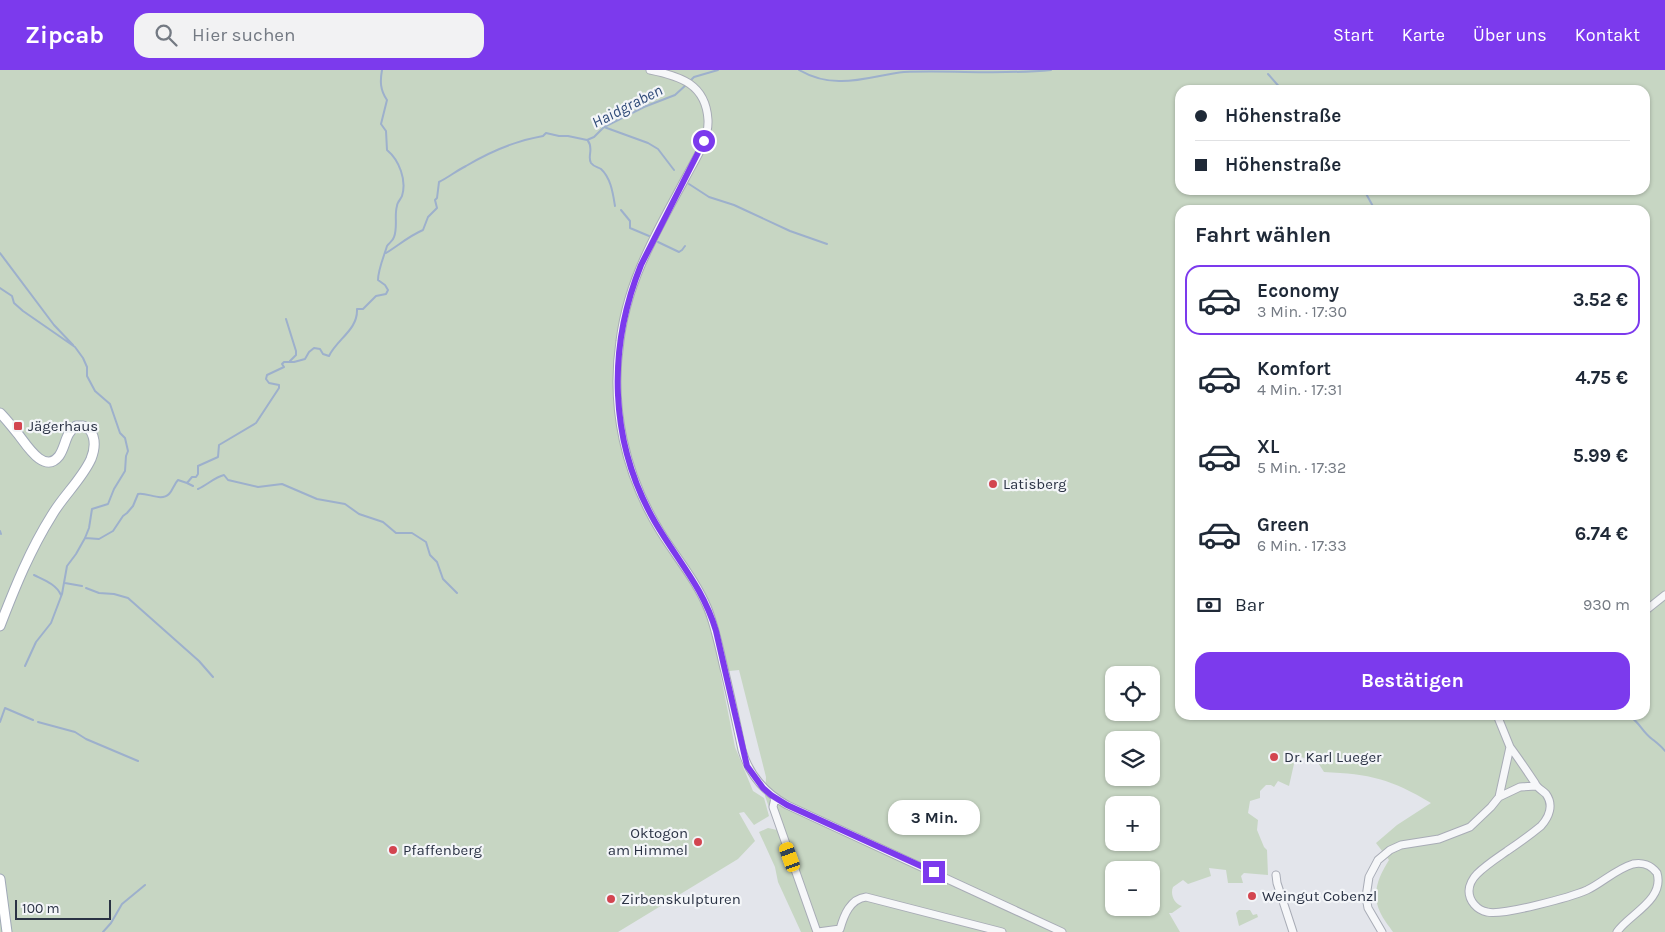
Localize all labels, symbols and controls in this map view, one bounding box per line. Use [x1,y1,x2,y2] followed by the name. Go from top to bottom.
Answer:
[134,13,484,58] search box
[25,21,104,49] text: Zipcab
[152,21,180,49] icon: search
[192,24,296,46] text: Hier suchen
[1333,24,1374,46] text: Start
[1402,24,1445,46] text: Karte
[1473,24,1547,46] text: Über uns
[1575,24,1640,46] text: Kontakt
[588,80,666,132] water label: Haidgraben
[1225,105,1341,127] text: Höhenstraße
[693,130,715,152] route start
[1225,154,1341,176] text: Höhenstraße
[1195,222,1331,248] text: Fahrt wählen
[1197,278,1242,323] icon: car
[1257,280,1339,302] text: Economy
[1573,289,1628,311] text: 3.52 €
[1257,302,1347,321] text: 3 Min. · 17:30
[1197,356,1242,401] icon: car
[1257,358,1331,380] text: Komfort
[1575,367,1628,389] text: 4.75 €
[1257,380,1342,399] text: 4 Min. · 17:31
[28,417,98,435] place label: Jägerhaus
[12,420,24,432] marker: Jägerhaus
[1197,434,1242,479] icon: car
[1257,436,1279,458] text: XL
[1573,445,1628,467] text: 5.99 €
[1257,458,1346,477] text: 5 Min. · 17:32
[1003,475,1067,493] place label: Latisberg
[987,478,999,490] marker: Latisberg
[1197,512,1242,557] icon: car
[1257,514,1309,536] text: Green
[1575,523,1628,545] text: 6.74 €
[1257,536,1347,555] text: 6 Min. · 17:33
[1195,591,1223,619] icon: cash
[1235,594,1264,616] text: Bar
[1583,595,1630,614] text: 930 m
[1195,652,1630,710] button: Bestätigen
[1105,666,1160,916] map controls
[1105,666,1160,721] button: locate
[1105,731,1160,786] button: layers
[1284,748,1382,766] place label: Dr. Karl Lueger
[1268,751,1280,763] marker: Dr. Karl Lueger
[1105,796,1160,851] button: +
[888,800,980,834] callout: 3 Min.
[911,808,957,827] text: 3 Min.
[608,824,688,859] place label: Oktogon am Himmel
[692,836,704,848] marker: Oktogon am Himmel
[777,840,802,874] car
[403,841,482,859] place label: Pfaffenberg
[387,844,399,856] marker: Pfaffenberg
[923,861,945,883] route end
[1105,861,1160,916] button: −
[1262,887,1377,905] place label: Weingut Cobenzl
[621,890,741,908] place label: Zirbenskulpturen
[1246,890,1258,902] marker: Weingut Cobenzl
[605,893,617,905] marker: Zirbenskulpturen
[15,897,111,920] scale bar
[22,900,60,917] text: 100 m

